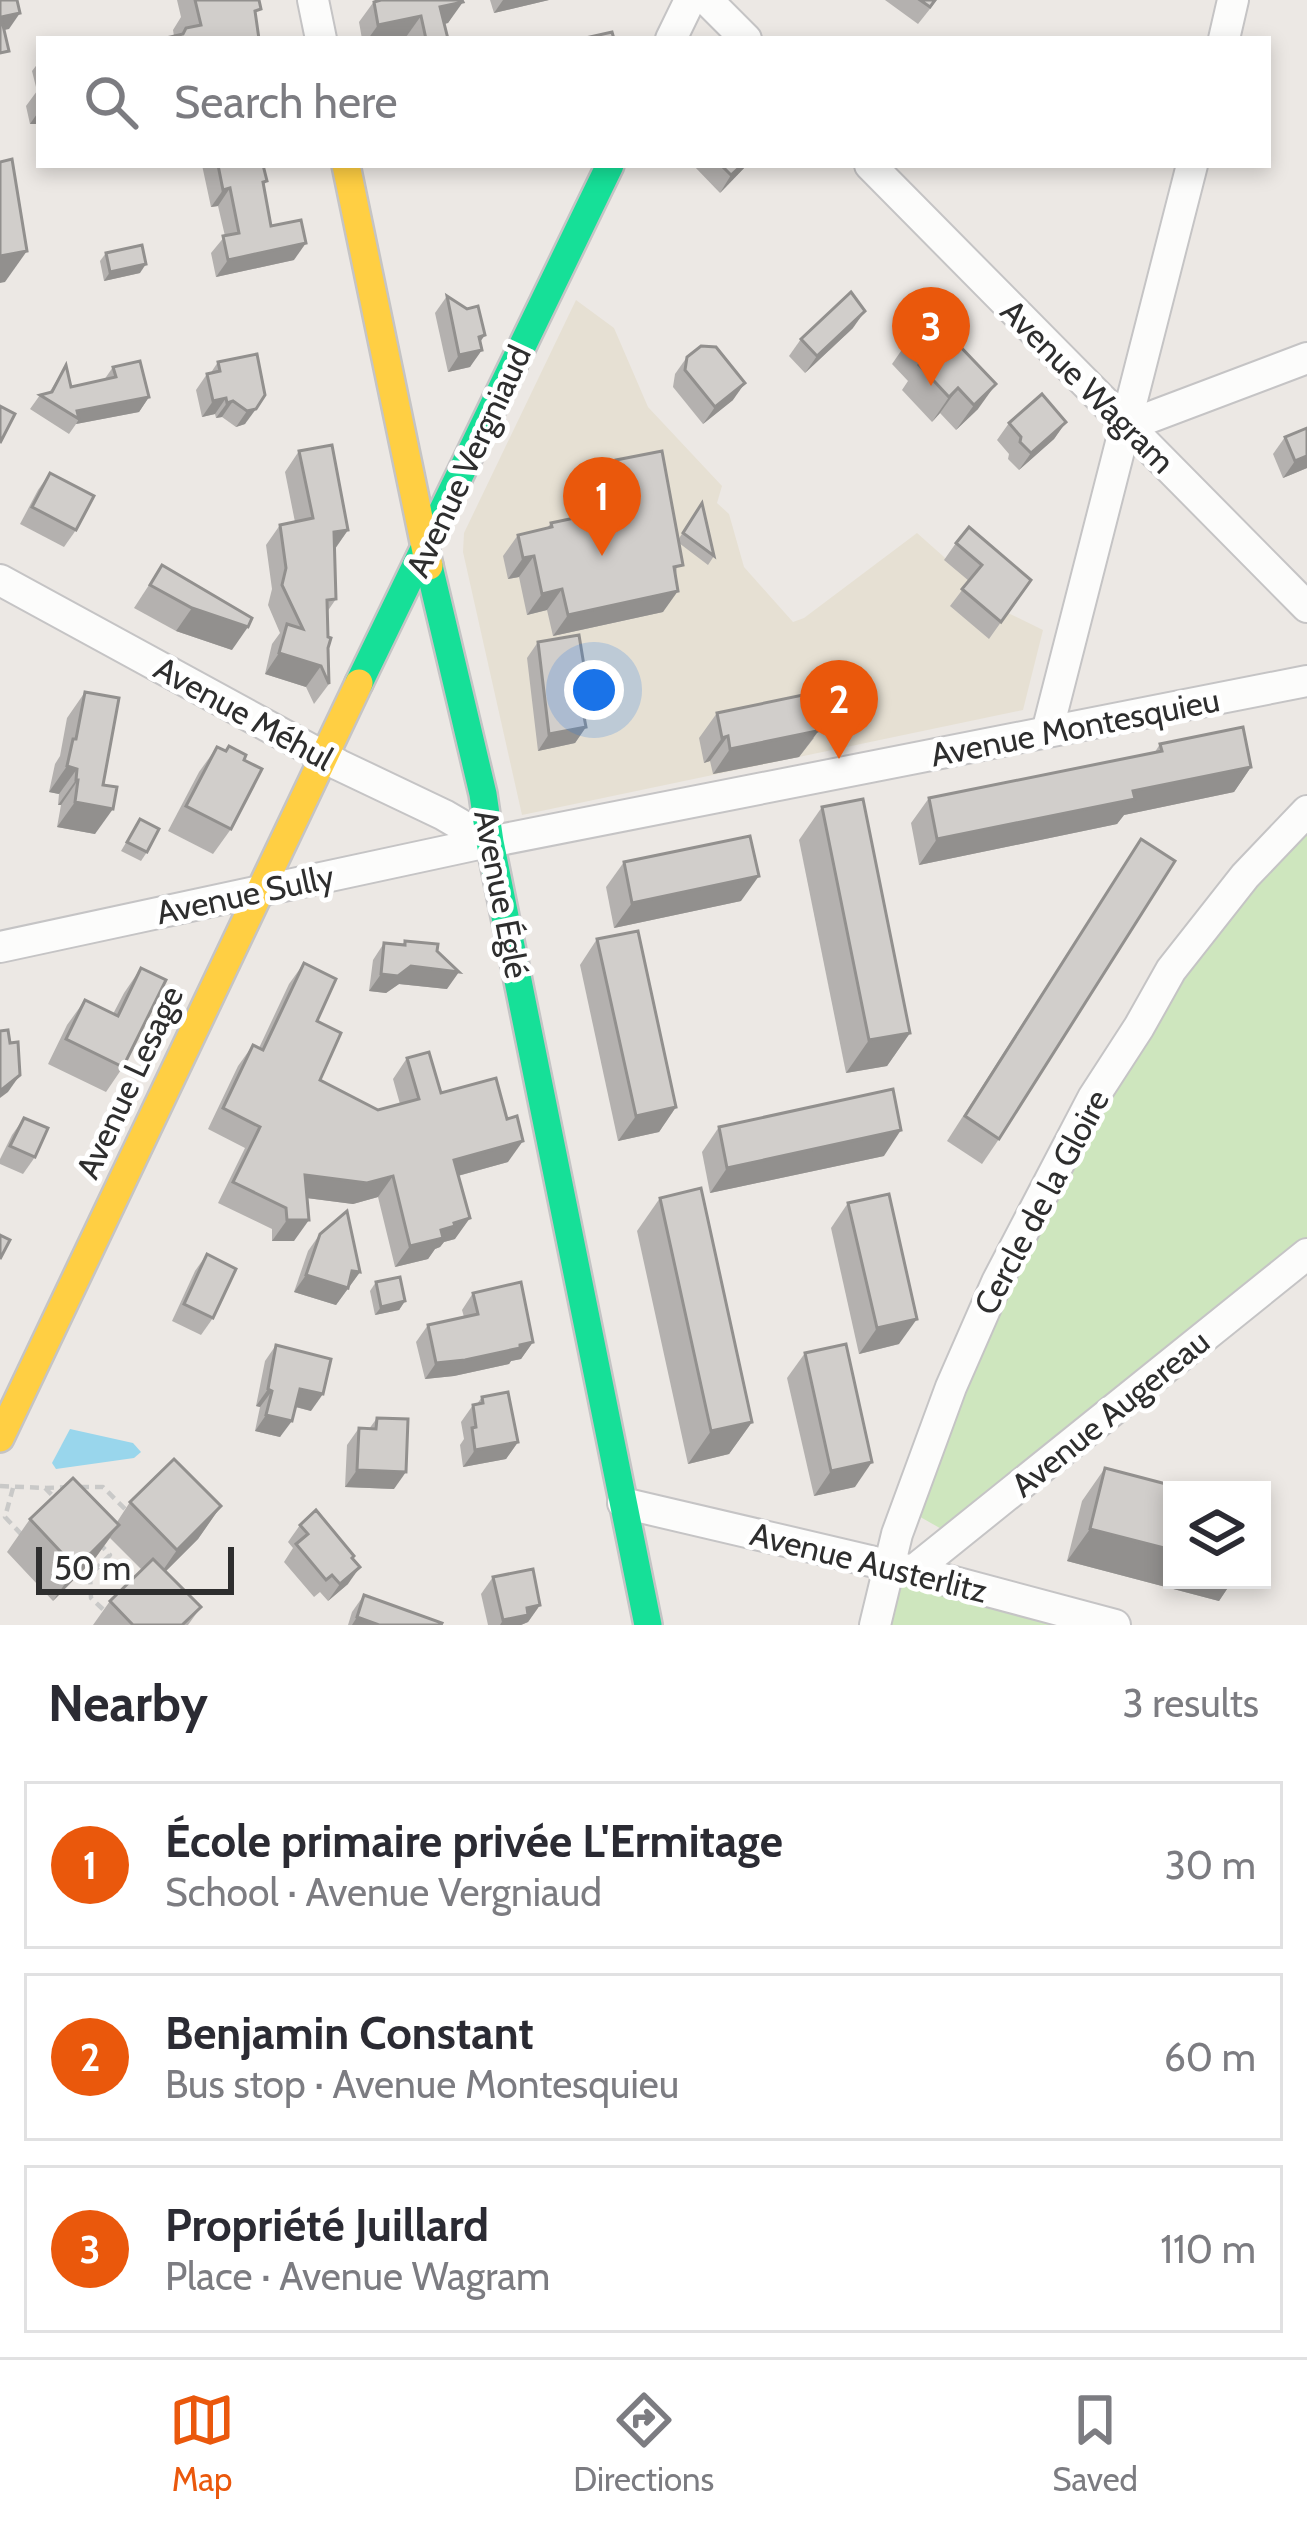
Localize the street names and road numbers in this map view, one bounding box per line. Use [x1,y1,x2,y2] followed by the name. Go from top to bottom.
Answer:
[993,291,1183,481] street label: Avenue Wagram
[397,339,539,583] street label: Avenue Vergniaud
[148,647,341,779] street label: Avenue Méhul
[927,679,1223,775] street label: Avenue Montesquieu
[466,806,538,982] street label: Avenue Églé
[153,856,338,932] street label: Avenue Sully
[67,979,191,1185] street label: Avenue Lesage
[965,1083,1117,1321] street label: Cercle de la Gloire
[1003,1321,1217,1505] street label: Avenue Augereau
[746,1513,992,1611] street label: Avenue Austerlitz

